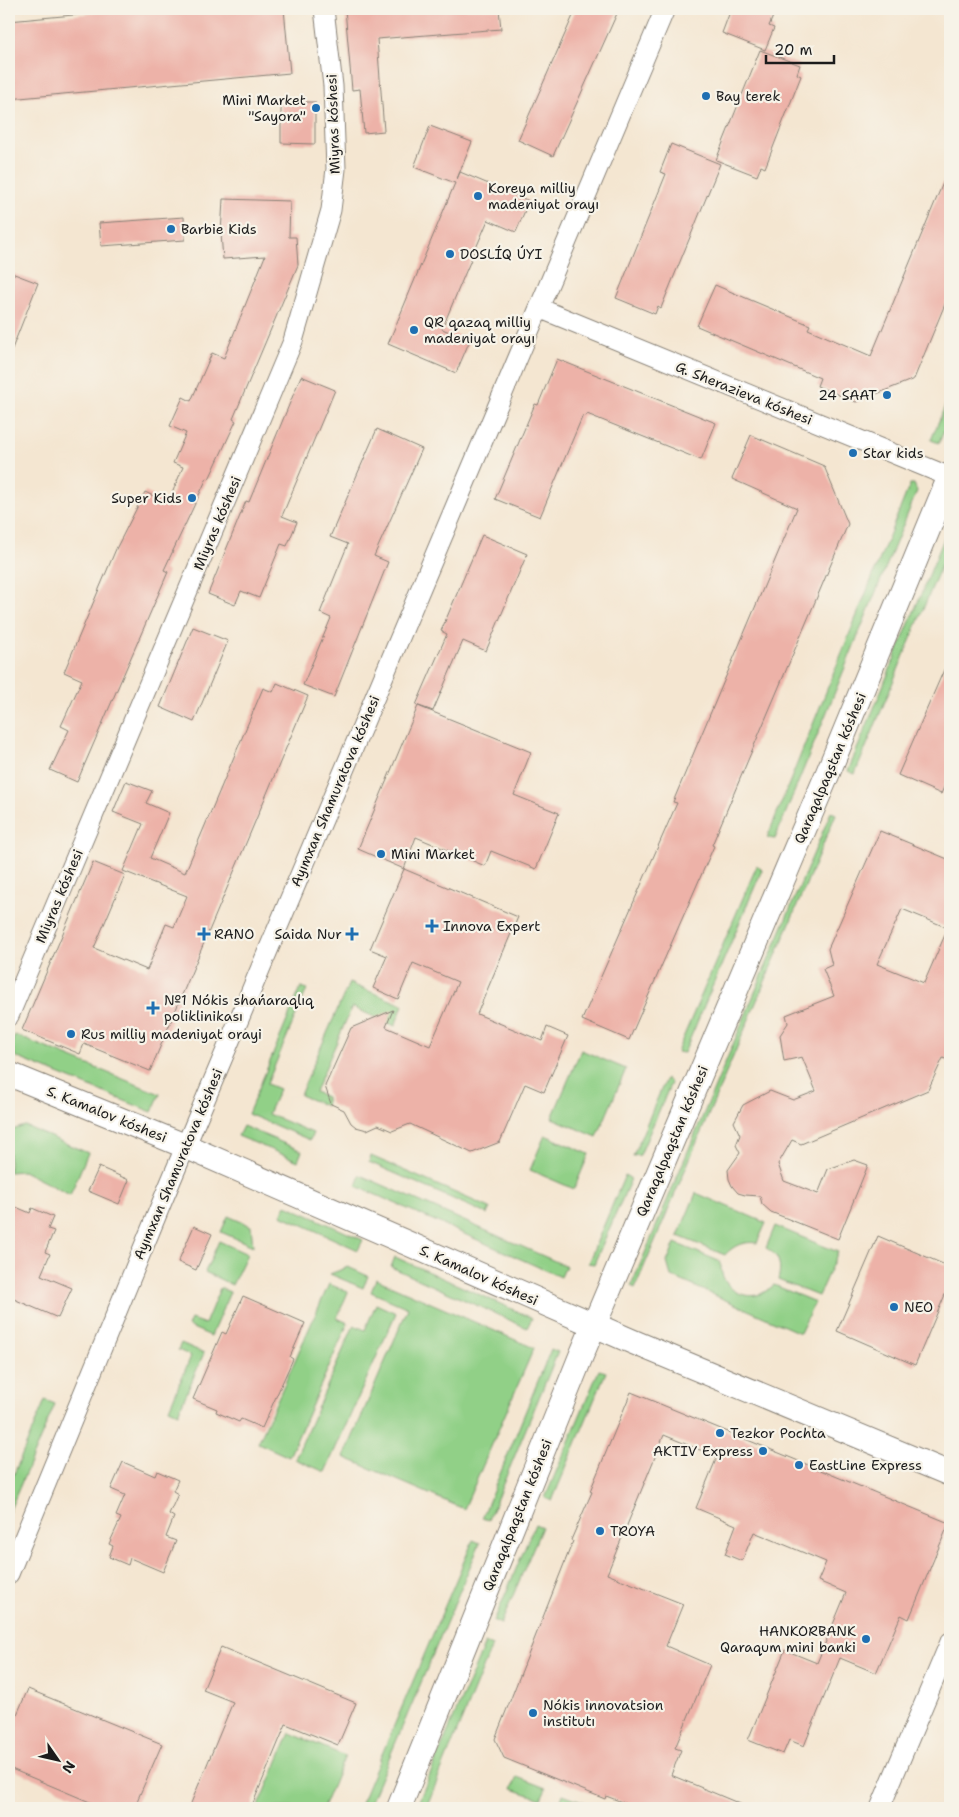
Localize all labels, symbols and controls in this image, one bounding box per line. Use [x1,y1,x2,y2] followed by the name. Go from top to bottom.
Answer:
[766,32,834,64] scale bar
[774,40,813,60] text: 20 m
[322,74,344,174] street label: Miyras kóshesi
[716,87,780,105] place label: Bay terek
[700,90,712,102] marker: Bay terek
[222,91,306,125] place label: Mini Market "Sayora"
[310,102,322,114] marker: Mini Market "Sayora"
[488,179,599,213] place label: Koreya milliy madeniyat orayı
[472,190,484,202] marker: Koreya milliy madeniyat orayı
[181,220,257,238] place label: Barbie Kids
[165,223,177,235] marker: Barbie Kids
[460,245,542,263] place label: DOSLÍQ ÚYI
[444,248,456,260] marker: DOSLÍQ ÚYI
[424,313,535,347] place label: QR qazaq milliy madeniyat orayı
[408,324,420,336] marker: QR qazaq milliy madeniyat orayı
[673,357,815,429] street label: G. Sherazieva kóshesi
[818,386,877,404] place label: 24 SAAT
[881,389,893,401] marker: 24 SAAT
[863,444,924,462] place label: Star kids
[847,447,859,459] marker: Star kids
[189,473,245,573] street label: Miyras kóshesi
[111,489,182,507] place label: Super Kids
[186,492,198,504] marker: Super Kids
[790,690,870,846] street label: Qaraqalpaqstan kóshesi
[286,693,384,889] street label: Ayımxan Shamuratova kóshesi
[391,845,475,863] place label: Mini Market
[31,846,87,946] street label: Miyras kóshesi
[375,848,387,860] marker: Mini Market
[443,917,540,935] place label: Innova Expert
[425,919,439,933] marker: Innova Expert
[214,925,254,943] place label: RANO
[274,925,342,943] place label: Saida Nur
[198,928,210,940] marker: RANO
[346,928,358,940] marker: Saida Nur
[164,991,315,1025] place label: №1 Nókis shańaraqlıq poliklinikası
[146,1001,160,1015] marker: №1 Nókis shańaraqlıq poliklinikası
[81,1025,262,1043] place label: Rus milliy madeniyat orayi
[65,1028,77,1040] marker: Rus milliy madeniyat orayi
[632,1063,712,1219] street label: Qaraqalpaqstan kóshesi
[129,1066,227,1262] street label: Ayımxan Shamuratova kóshesi
[44,1082,170,1146] street label: S. Kamalov kóshesi
[417,1241,541,1309] street label: S. Kamalov kóshesi
[904,1298,933,1316] place label: NEO
[888,1301,900,1313] marker: NEO
[730,1424,826,1442] place label: Tezkor Pochta
[714,1427,726,1439] marker: Tezkor Pochta
[478,1436,556,1594] street label: Qaraqalpaqstan kóshesi
[653,1442,753,1460] place label: AKTIV Express
[757,1445,769,1457] marker: AKTIV Express
[809,1456,922,1474] place label: EastLine Express
[793,1459,805,1471] marker: EastLine Express
[610,1522,655,1540] place label: TROYA
[594,1525,606,1537] marker: TROYA
[720,1622,856,1656] place label: HANKORBANK Qaraqum mini banki
[860,1633,872,1645] marker: HANKORBANK Qaraqum mini banki
[543,1696,664,1730] place label: Nókis innovatsion institutı
[527,1707,539,1719] marker: Nókis innovatsion institutı
[32,1734,82,1784] north arrow
[58,1758,79,1777] text: N

